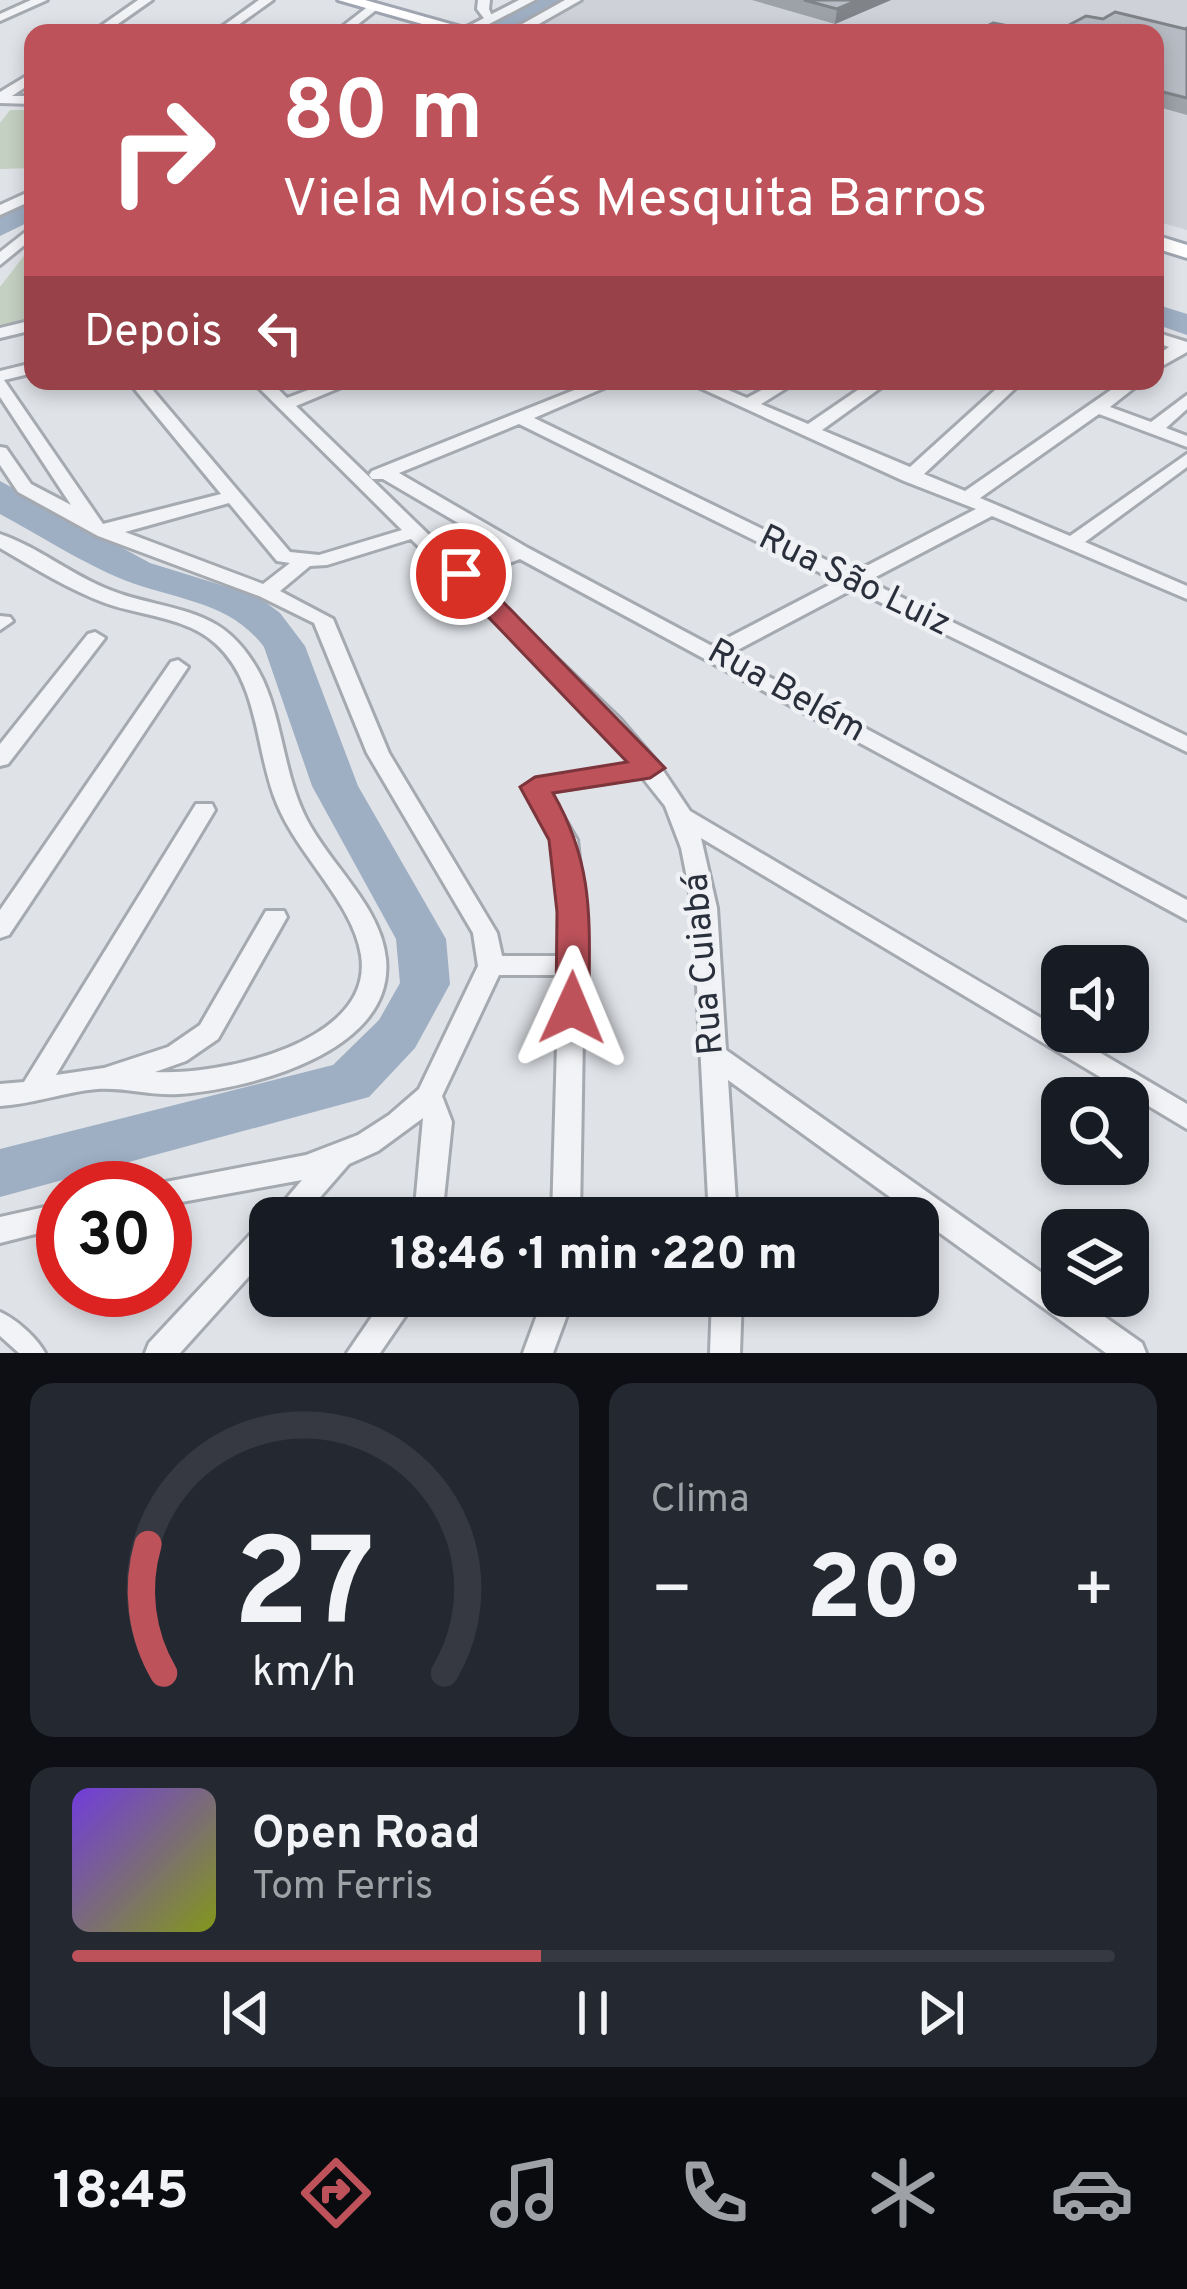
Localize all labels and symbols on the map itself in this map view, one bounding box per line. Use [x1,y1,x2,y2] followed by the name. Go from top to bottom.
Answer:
[750,516,958,648] street label: Rua São Luiz
[410,523,512,625] pin
[699,630,873,754] street label: Rua Belém
[674,871,736,1057] street label: Rua Cuiabá
[509,945,635,1071] position arrow
[36,1161,192,1317] speed limit sign: 30

